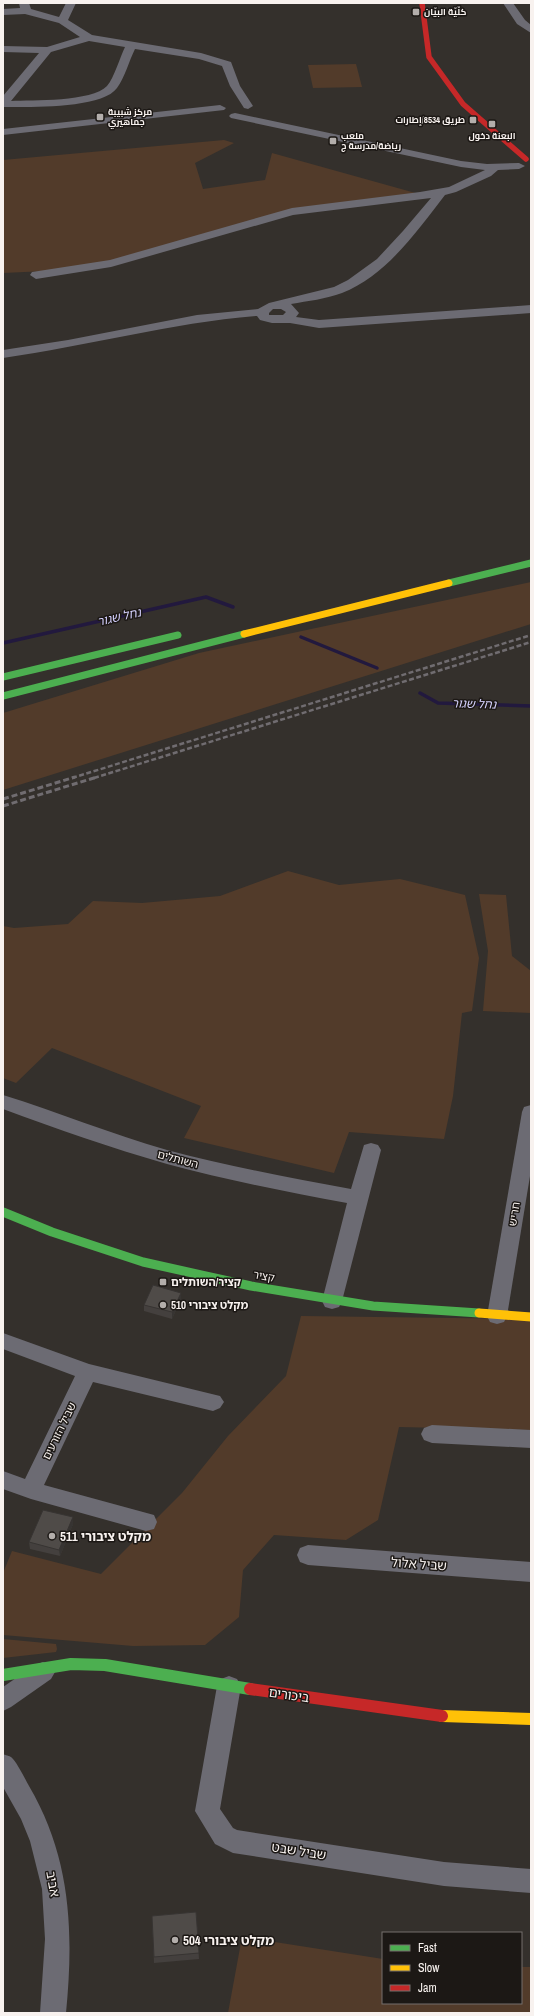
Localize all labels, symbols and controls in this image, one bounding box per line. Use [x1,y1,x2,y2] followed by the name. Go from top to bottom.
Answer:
[424,6,466,18] place label: كلّيّة البيّان
[411,7,421,17] marker: كلّيّة البيّان
[108,106,152,130] place label: مركز شبيبة جماهيري
[95,112,105,122] marker: مركز شبيبة جماهيري
[396,114,465,126] place label: طريق 8534/إطارات
[468,115,478,125] marker: طريق 8534/إطارات
[487,119,497,129] marker: البعنة دخول
[341,130,401,153] place label: ملعب رياضة/مدرسة ج
[468,130,516,142] place label: البعنة دخول
[328,136,338,146] marker: ملعب رياضة/مدرسة ج
[96,604,144,630] water label: נחל שגור
[451,695,498,713] water label: נחל שגור
[156,1147,200,1171] street label: השותלים
[505,1201,523,1227] street label: חריש
[252,1267,276,1285] street label: קציר
[171,1275,241,1289] place label: קציר/השותלים
[158,1277,168,1287] marker: קציר/השותלים
[171,1298,248,1312] place label: מקלט ציבורי 510
[158,1300,168,1310] marker: מקלט ציבורי 510
[39,1400,79,1462] street label: שביל הזורעים
[60,1528,151,1545] place label: מקלט ציבורי 511
[47,1531,57,1541] marker: מקלט ציבורי 511
[391,1554,447,1574] street label: שביל אלול
[268,1684,310,1706] street label: ביכורים
[270,1838,328,1864] street label: שביל שבט
[42,1870,64,1898] street label: אביב
[183,1932,274,1949] place label: מקלט ציבורי 504
[382,1932,522,2004] legend
[170,1935,180,1945] marker: מקלט ציבורי 504
[418,1940,437,1956] text: Fast
[418,1960,440,1976] text: Slow
[418,1980,437,1996] text: Jam

